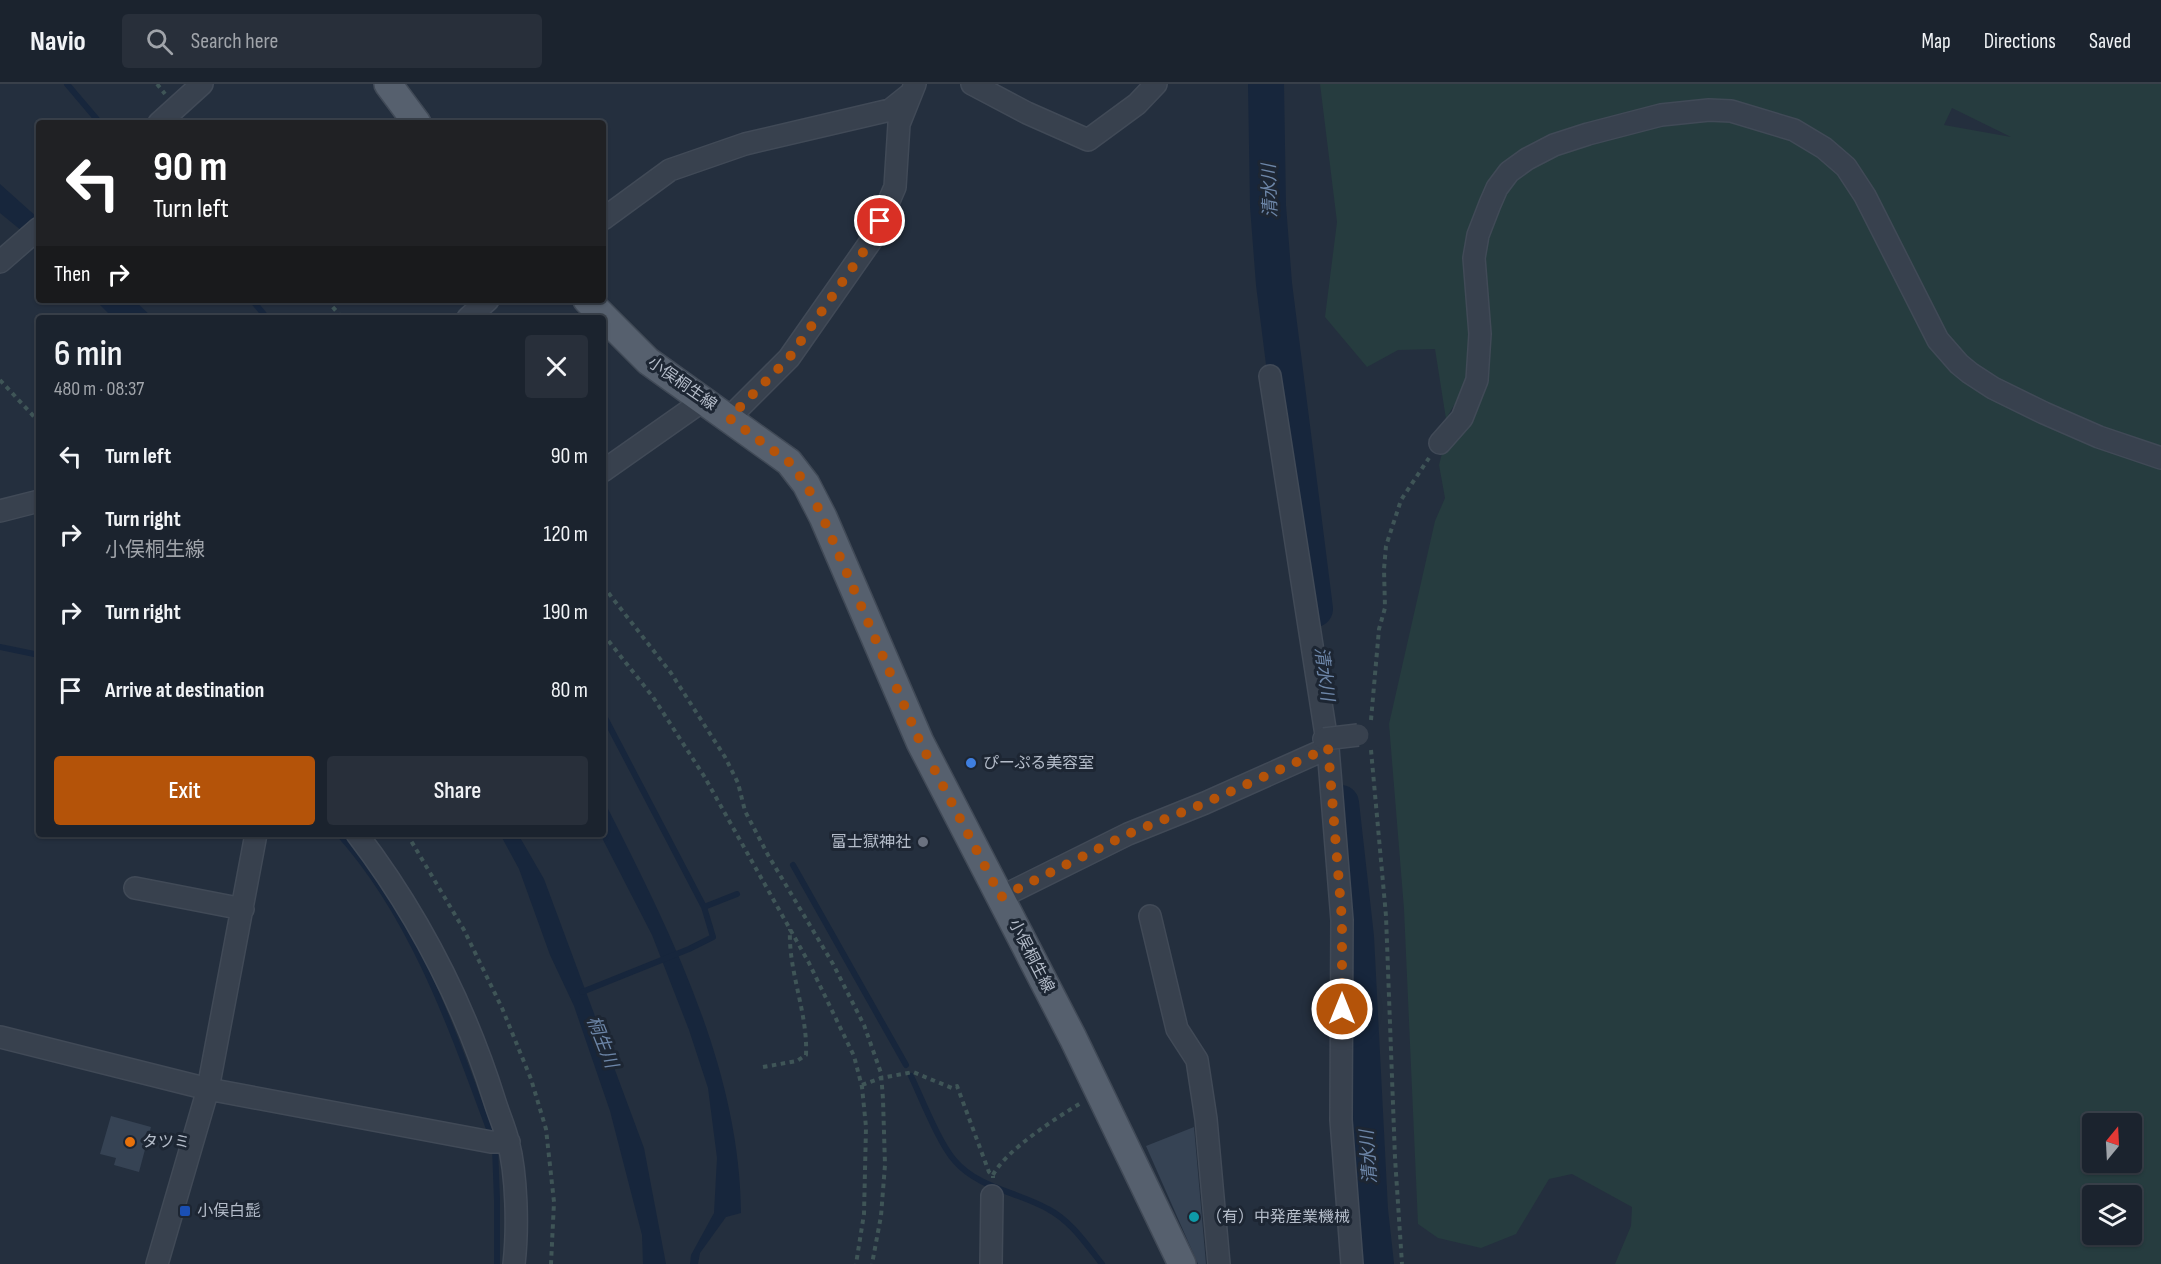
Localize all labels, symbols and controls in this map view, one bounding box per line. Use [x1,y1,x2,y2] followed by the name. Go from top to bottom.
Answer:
[122,14,542,68] search box
[30,25,86,58] text: Navio
[143,25,176,58] icon: search
[191,28,278,55] text: Search here
[1921,29,1951,54] text: Map
[1984,29,2056,54] text: Directions
[2089,29,2131,54] text: Saved
[153,142,227,193] text: 90 m
[54,144,132,222] icon: left
[1258,162,1281,218] water label: 清水川
[153,193,229,225] text: Turn left
[854,195,905,246] pin
[863,204,896,237] icon: arrive
[102,258,135,291] icon: right
[54,261,90,288] text: Then
[54,333,122,376] text: 6 min
[525,335,588,398] button: close
[644,353,720,415] street label: 小俣桐生線
[54,377,144,401] text: 480 m · 08:37
[54,440,87,473] icon: left
[105,443,171,470] text: Turn left
[551,443,588,470] text: 90 m
[105,506,181,533] text: Turn right
[54,518,87,551] icon: right
[544,521,588,548] text: 120 m
[105,538,205,562] text: 小俣桐生線
[54,596,87,629] icon: right
[105,599,181,626] text: Turn right
[543,599,588,626] text: 190 m
[1310,646,1338,704] water label: 清水川
[54,674,87,707] icon: arrive
[105,677,264,704] text: Arrive at destination
[551,677,588,704] text: 80 m
[983,754,1094,773] place label: ぴーぷる美容室
[54,756,315,825] button: Exit
[327,756,588,825] button: Share
[964,756,978,770] marker: ぴーぷる美容室
[831,833,911,852] place label: 富士獄神社
[916,835,930,849] marker: 富士獄神社
[1004,916,1058,996] street label: 小俣桐生線
[1310,977,1374,1041] position arrow
[582,1013,623,1073] water label: 桐生川
[2082,1113,2142,1173] north arrow
[2082,1113,2142,1245] map controls
[1357,1127,1381,1185] water label: 清水川
[142,1133,190,1152] place label: タツミ
[123,1135,137,1149] marker: タツミ
[2082,1185,2142,1245] button: layers
[197,1202,261,1221] place label: 小俣白髭
[178,1204,192,1218] marker: 小俣白髭
[1206,1208,1350,1227] place label: （有）中発産業機械
[1187,1210,1201,1224] marker: （有）中発産業機械

